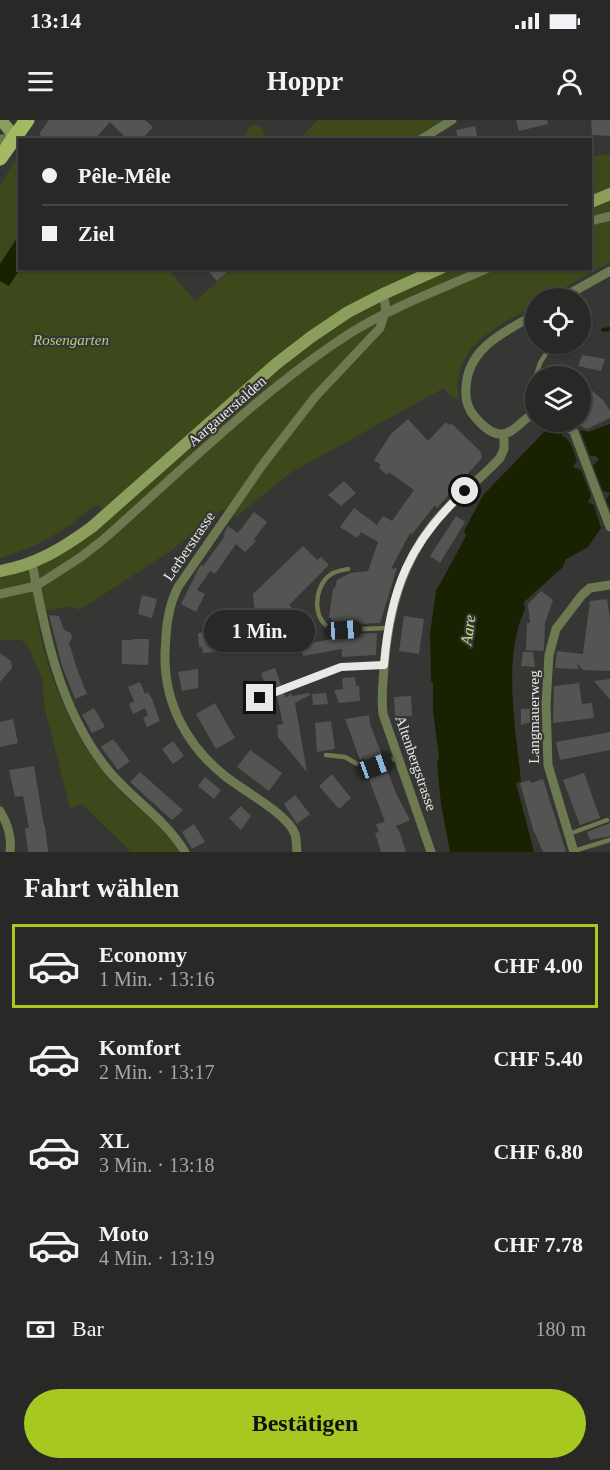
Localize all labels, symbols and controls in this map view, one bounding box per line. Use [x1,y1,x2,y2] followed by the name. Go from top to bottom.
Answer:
[30,8,81,33] text: 13:14
[24,65,57,98] icon: menu
[553,65,586,98] icon: person
[267,66,343,96] text: Hoppr
[78,163,171,188] text: Pêle-Mêle
[78,221,115,246] text: Ziel
[525,288,591,432] map controls
[525,288,591,354] button: locate
[32,332,109,348] park label: Rosengarten
[525,366,591,432] button: layers
[185,372,270,449] street label: Aargauerstalden
[451,477,478,504] route start
[160,508,218,584] street label: Lerberstrasse
[204,611,316,653] callout: 1 Min.
[457,614,479,647] water label: Aare
[232,620,287,642] text: 1 Min.
[325,620,363,640] car
[526,670,542,764] street label: Langmauerweg
[246,684,273,711] route end
[392,713,440,813] street label: Altenbergstrasse
[355,751,395,781] car
[24,873,179,903] text: Fahrt wählen
[27,939,81,993] icon: car
[99,942,187,967] text: Economy
[493,953,583,978] text: CHF 4.00
[99,968,215,990] text: 1 Min. · 13:16
[27,1032,81,1086] icon: car
[99,1035,181,1060] text: Komfort
[493,1046,583,1071] text: CHF 5.40
[99,1061,215,1083] text: 2 Min. · 13:17
[27,1125,81,1179] icon: car
[99,1128,130,1153] text: XL
[493,1139,583,1164] text: CHF 6.80
[99,1154,215,1176] text: 3 Min. · 13:18
[27,1218,81,1272] icon: car
[99,1221,149,1246] text: Moto
[493,1232,583,1257] text: CHF 7.78
[99,1247,215,1269] text: 4 Min. · 13:19
[24,1313,57,1346] icon: cash
[72,1316,104,1341] text: Bar
[535,1318,586,1340] text: 180 m
[24,1389,586,1458] button: Bestätigen

